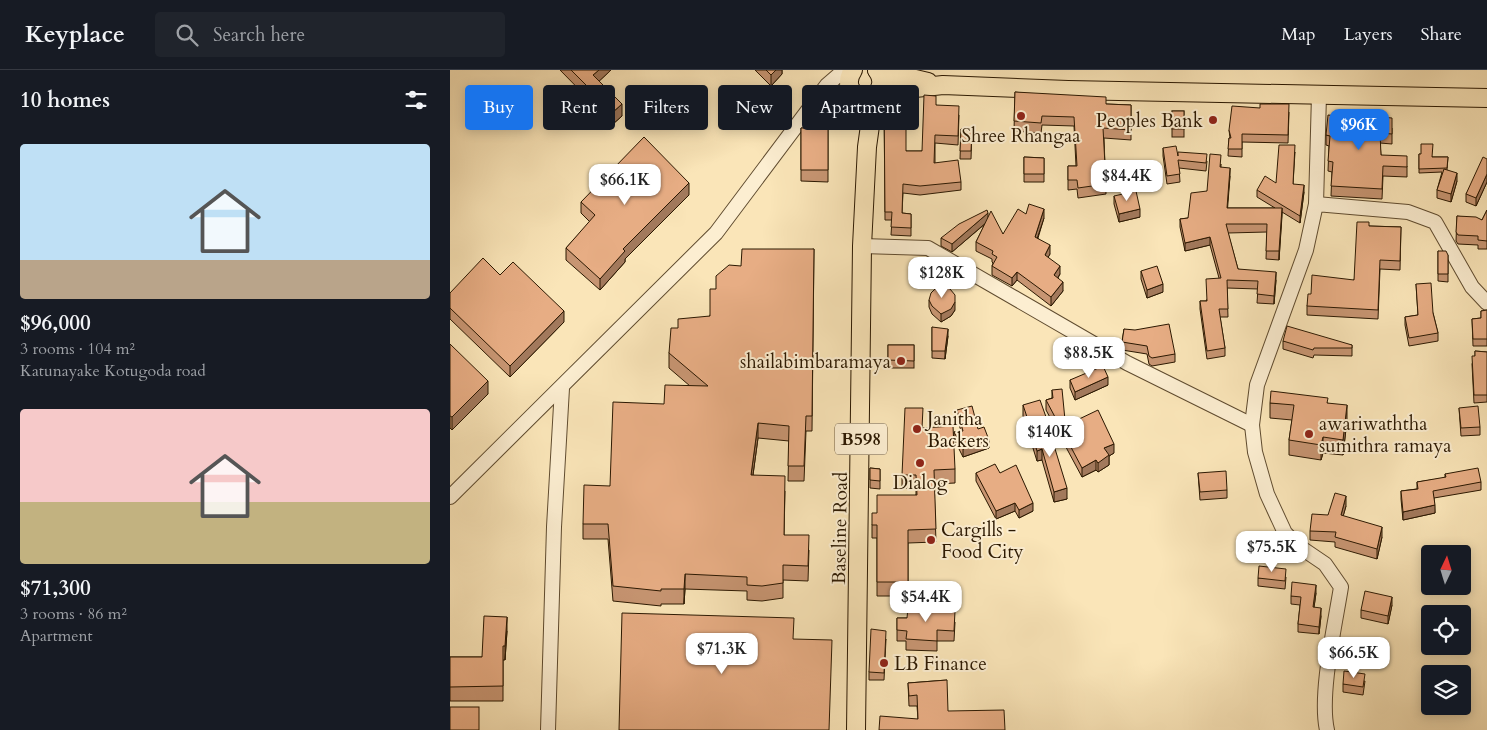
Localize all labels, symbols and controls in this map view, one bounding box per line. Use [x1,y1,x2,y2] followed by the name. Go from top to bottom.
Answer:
[155,12,505,57] search box
[25,18,125,51] text: Keyplace
[173,21,201,49] icon: search
[213,22,305,48] text: Search here
[1281,22,1316,47] text: Map
[1344,22,1393,47] text: Layers
[1421,22,1462,47] text: Share
[465,85,533,130] chip: Buy
[543,85,615,130] chip: Rent
[625,85,708,130] chip: Filters
[718,85,792,130] chip: New
[802,85,919,130] chip: Apartment
[20,86,110,115] text: 10 homes
[402,86,430,114] icon: filters
[1096,108,1204,134] place label: Peoples Bank
[1329,108,1389,151] pin: $96K
[1015,110,1027,122] marker: Shree Rhangaa
[1207,114,1219,126] marker: Peoples Bank
[1340,114,1378,136] text: $96K
[962,123,1080,149] place label: Shree Rhangaa
[1086,160,1168,202] pin: $84.4K
[584,164,666,206] pin: $66.1K
[1102,165,1152,187] text: $84.4K
[600,169,650,191] text: $66.1K
[180,176,270,266] icon: home
[907,256,977,299] pin: $128K
[919,262,965,284] text: $128K
[20,309,91,338] text: $96,000
[1048,336,1130,379] pin: $88.5K
[20,338,135,360] text: 3 rooms · 104 m²
[1064,342,1114,364] text: $88.5K
[740,349,891,375] place label: shailabimbaramaya
[895,355,907,367] marker: shailabimbaramaya
[20,360,206,382] text: Katunayake Kotugoda road
[924,406,989,454] place label: Janitha Backers
[1319,411,1452,459] place label: awariwaththa sumithra ramaya
[1015,416,1085,458] pin: $140K
[1027,421,1073,443] text: $140K
[911,423,923,435] marker: Janitha Backers
[835,424,887,454] road number: B598
[1303,428,1315,440] marker: awariwaththa sumithra ramaya
[180,441,270,531] icon: home
[914,457,926,469] marker: Dialog
[893,470,948,496] place label: Dialog
[826,472,854,585] street label: Baseline Road
[941,517,1024,565] place label: Cargills - Food City
[1231,530,1313,573] pin: $75.5K
[925,534,937,546] marker: Cargills - Food City
[1247,536,1297,558] text: $75.5K
[1421,545,1471,595] north arrow
[1421,545,1471,715] map controls
[20,574,91,603] text: $71,300
[885,580,967,623] pin: $54.4K
[901,586,951,608] text: $54.4K
[20,603,127,625] text: 3 rooms · 86 m²
[1421,605,1471,655] button: locate
[20,625,93,647] text: Apartment
[681,632,763,675] pin: $71.3K
[1313,636,1395,679] pin: $66.5K
[697,638,747,660] text: $71.3K
[1329,642,1379,664] text: $66.5K
[894,651,987,677] place label: LB Finance
[878,657,890,669] marker: LB Finance
[1421,665,1471,715] button: layers

